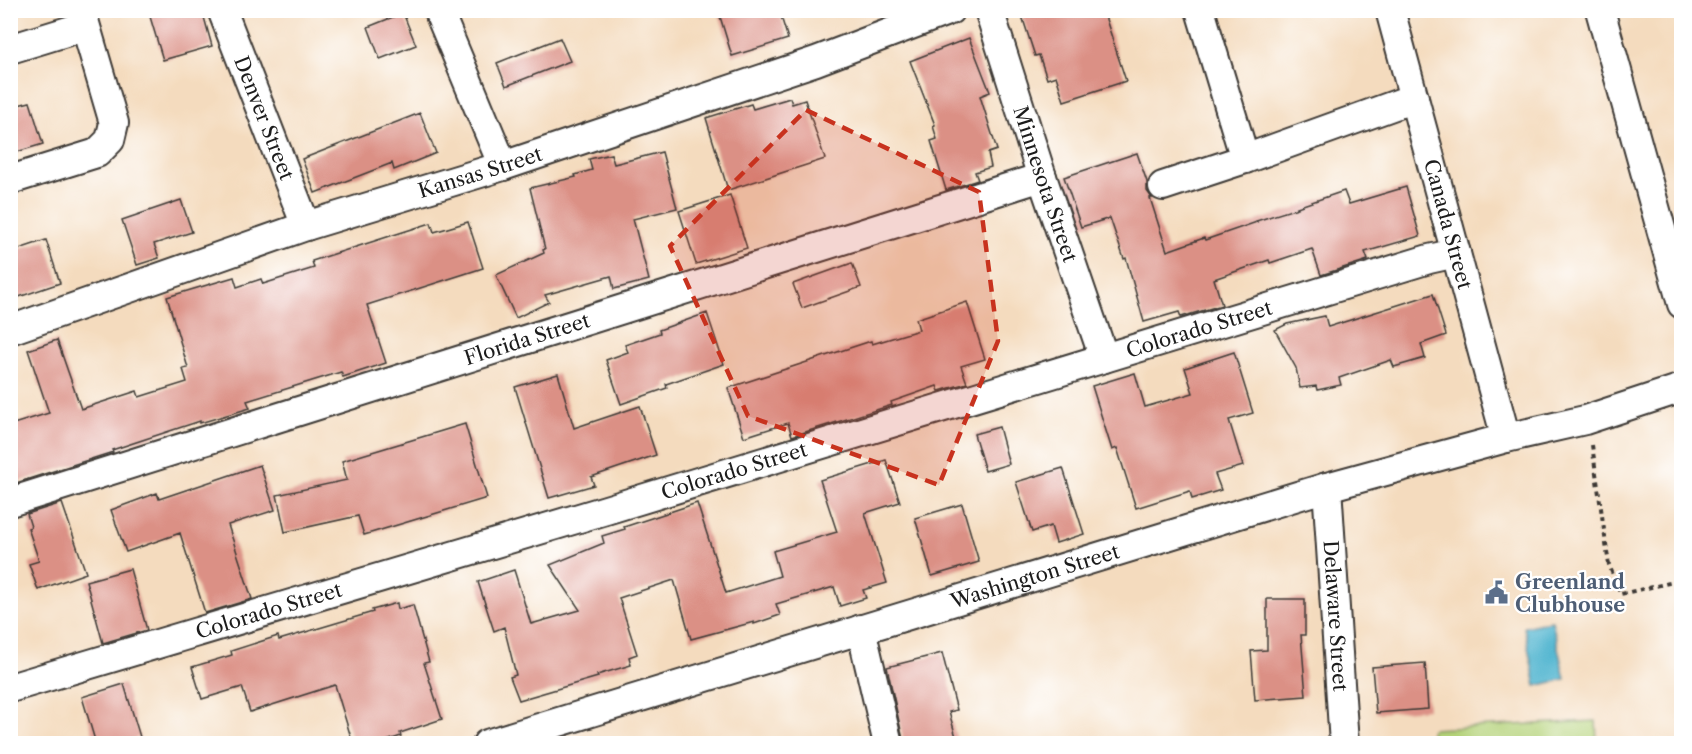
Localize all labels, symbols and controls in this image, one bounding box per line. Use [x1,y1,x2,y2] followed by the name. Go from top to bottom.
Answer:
[229,53,299,184] street label: Denver Street
[1008,103,1082,265] street label: Minnesota Street
[415,142,545,203] street label: Kansas Street
[1419,157,1477,292] street label: Canada Street
[1123,296,1275,363] street label: Colorado Street
[461,308,593,370] street label: Florida Street
[658,437,810,504] street label: Colorado Street
[947,539,1122,614] street label: Washington Street
[1319,539,1352,692] street label: Delaware Street
[1515,570,1625,617] place label: Greenland Clubhouse
[193,578,345,644] street label: Colorado Street
[1484,580,1510,606] public building icon: Greenland Clubhouse

